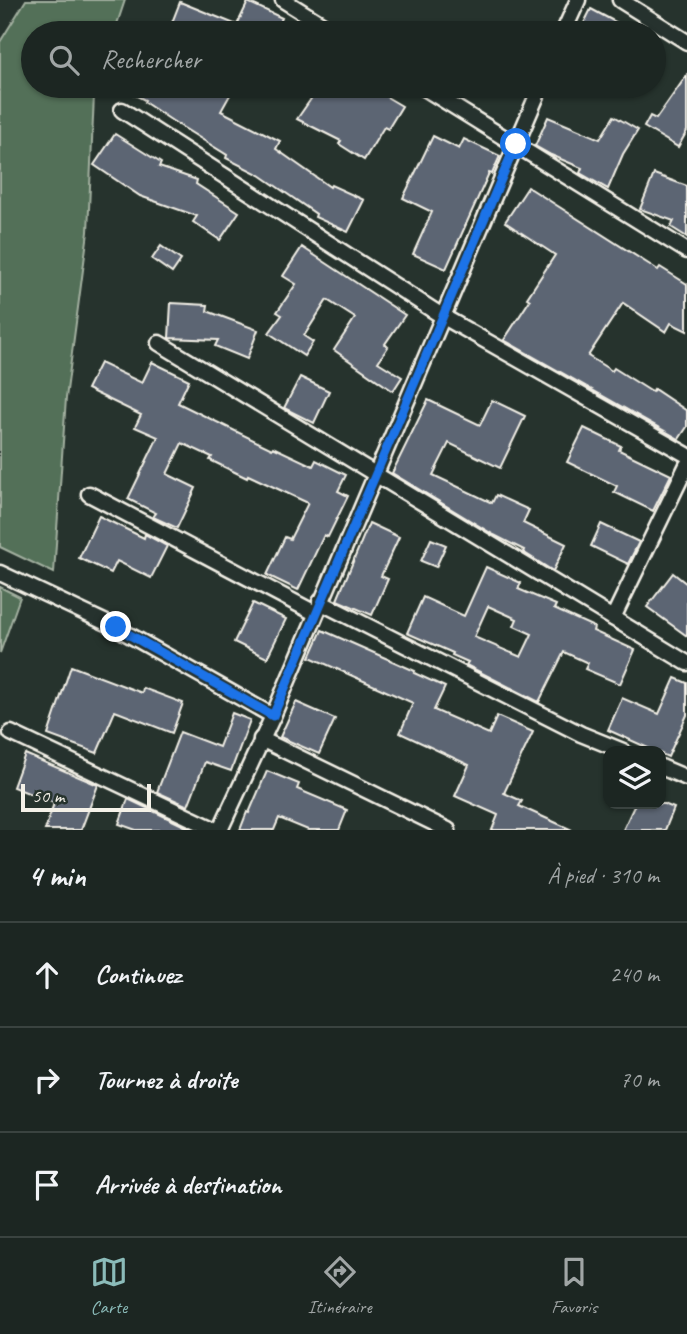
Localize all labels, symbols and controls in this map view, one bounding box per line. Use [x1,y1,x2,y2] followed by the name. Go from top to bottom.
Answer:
[21,21,666,98] search box
[45,41,83,79] icon: search
[101,43,201,76] text: Rechercher
[500,128,531,159] route start
[100,611,131,642] route end
[603,746,666,809] map controls
[603,746,666,809] button: layers
[21,781,150,813] scale bar
[32,784,64,808] text: 50 m
[28,857,85,895] text: 4 min
[547,861,659,890] text: À pied · 310 m
[28,956,66,994] icon: ahead
[95,958,181,991] text: Continuez
[610,960,659,989] text: 240 m
[28,1061,66,1099] icon: right
[95,1063,237,1096] text: Tournez à droite
[620,1065,659,1094] text: 70 m
[28,1166,66,1204] icon: arrive
[95,1168,281,1201] text: Arrivée à destination
[90,1253,128,1319] tab: Carte
[308,1253,372,1319] tab: Itinéraire
[551,1253,597,1319] tab: Favoris

